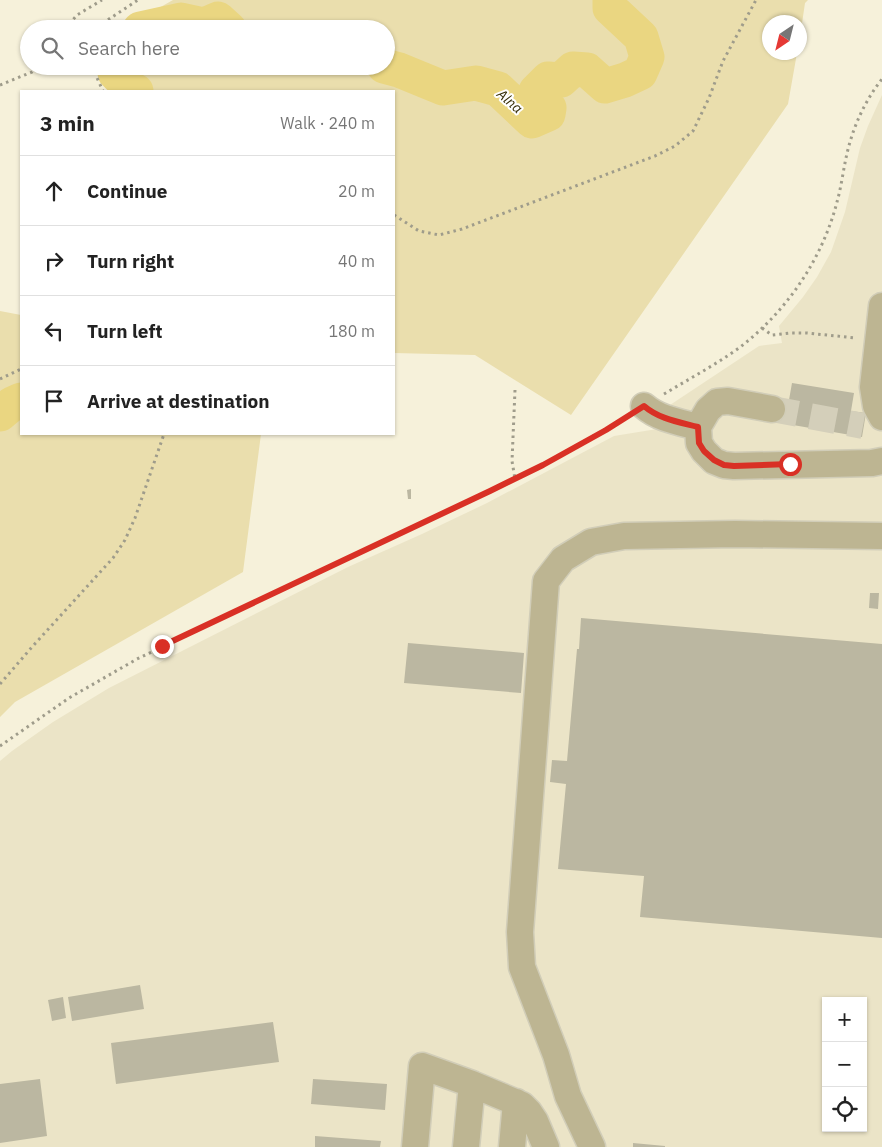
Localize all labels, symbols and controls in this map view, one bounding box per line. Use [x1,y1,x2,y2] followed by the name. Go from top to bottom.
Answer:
[762,15,807,60] north arrow
[20,20,395,75] search box
[38,34,66,62] icon: search
[78,36,180,60] text: Search here
[493,84,527,117] water label: Alna
[40,109,95,137] text: 3 min
[280,113,375,133] text: Walk · 240 m
[40,177,68,205] icon: ahead
[87,179,167,203] text: Continue
[338,181,375,201] text: 20 m
[40,247,68,275] icon: right
[87,249,174,273] text: Turn right
[338,251,375,271] text: 40 m
[40,317,68,345] icon: left
[87,319,163,343] text: Turn left
[328,321,375,341] text: 180 m
[40,387,68,415] icon: arrive
[87,389,270,413] text: Arrive at destination
[779,453,802,476] route start
[151,635,174,658] route end
[822,997,867,1132] map controls
[822,997,867,1042] button: +
[822,1042,867,1087] button: −
[822,1087,867,1132] button: locate

